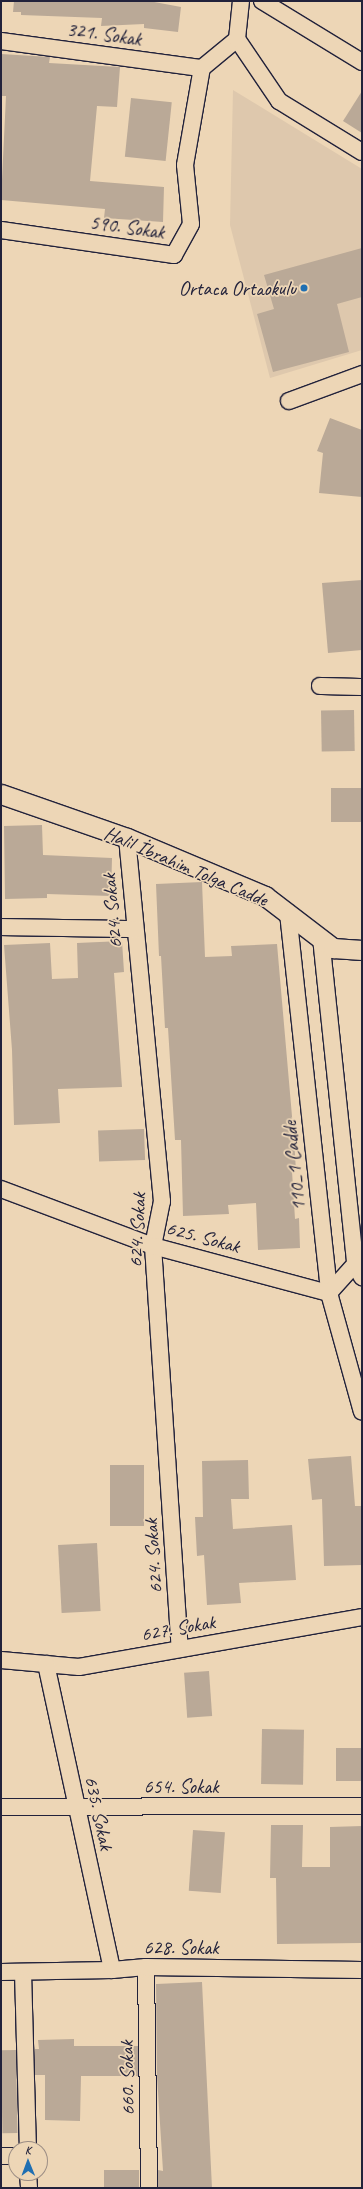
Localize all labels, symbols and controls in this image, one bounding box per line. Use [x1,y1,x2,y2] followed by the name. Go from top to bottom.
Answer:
[65,17,143,51] street label: 321. Sokak
[88,210,166,244] street label: 590. Sokak
[178,276,296,300] place label: Ortaca Ortaokulu
[299,283,309,293] marker: Ortaca Ortaokulu
[101,821,271,911] street label: Halil İbrahim Tolga Cadde
[97,873,127,949] street label: 624. Sokak
[277,1120,311,1212] street label: 110_1 Cadde
[123,1192,151,1268] street label: 624. Sokak
[164,1216,242,1258] street label: 625. Sokak
[138,1518,168,1594] street label: 624. Sokak
[139,1610,217,1646] street label: 627. Sokak
[79,1774,119,1852] street label: 635. Sokak
[144,1774,218,1798] street label: 654. Sokak
[144,1935,218,1959] street label: 628. Sokak
[114,2040,140,2116] street label: 660. Sokak
[8,2141,48,2181] north arrow
[25,2143,31,2157] text: K

